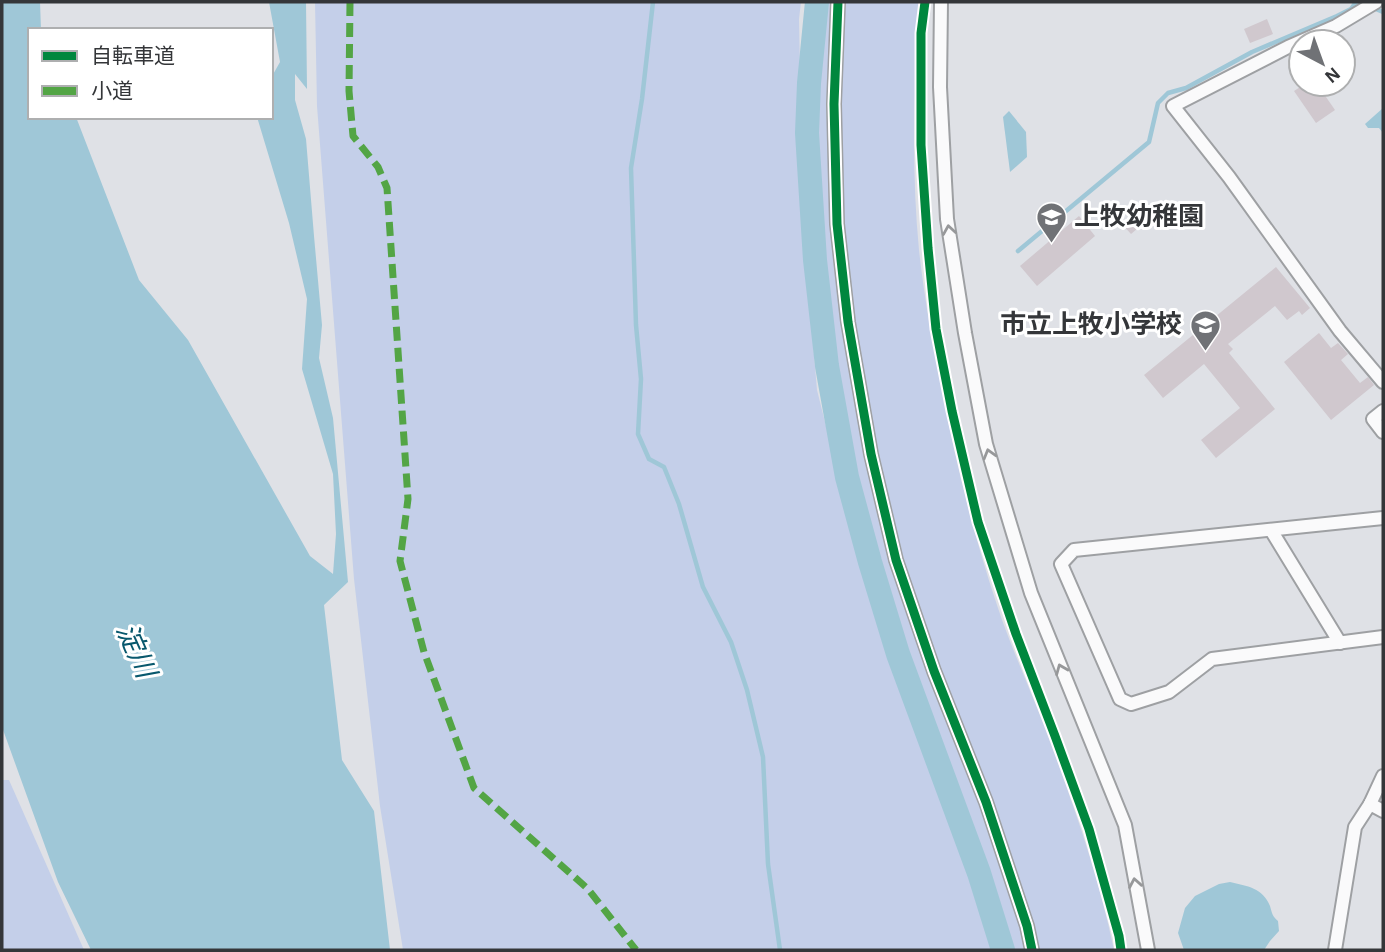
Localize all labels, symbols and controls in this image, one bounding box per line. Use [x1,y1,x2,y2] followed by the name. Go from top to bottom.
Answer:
[28,28,273,119] legend
[1287,28,1357,98] north arrow
[91,45,175,67] text: 自転車道
[1321,63,1343,86] text: N
[91,80,133,102] text: 小道
[1034,200,1068,244] school or university icon: 上牧幼稚園
[1074,202,1204,230] place label: 上牧幼稚園
[942,224,957,236] one-way arrow
[1188,308,1222,352] school or university icon: 市立上牧小学校
[1000,310,1182,338] place label: 市立上牧小学校
[982,448,997,460] one-way arrow
[111,619,162,685] water label: 淀川
[1055,664,1069,677] one-way arrow
[1129,877,1144,889] one-way arrow

